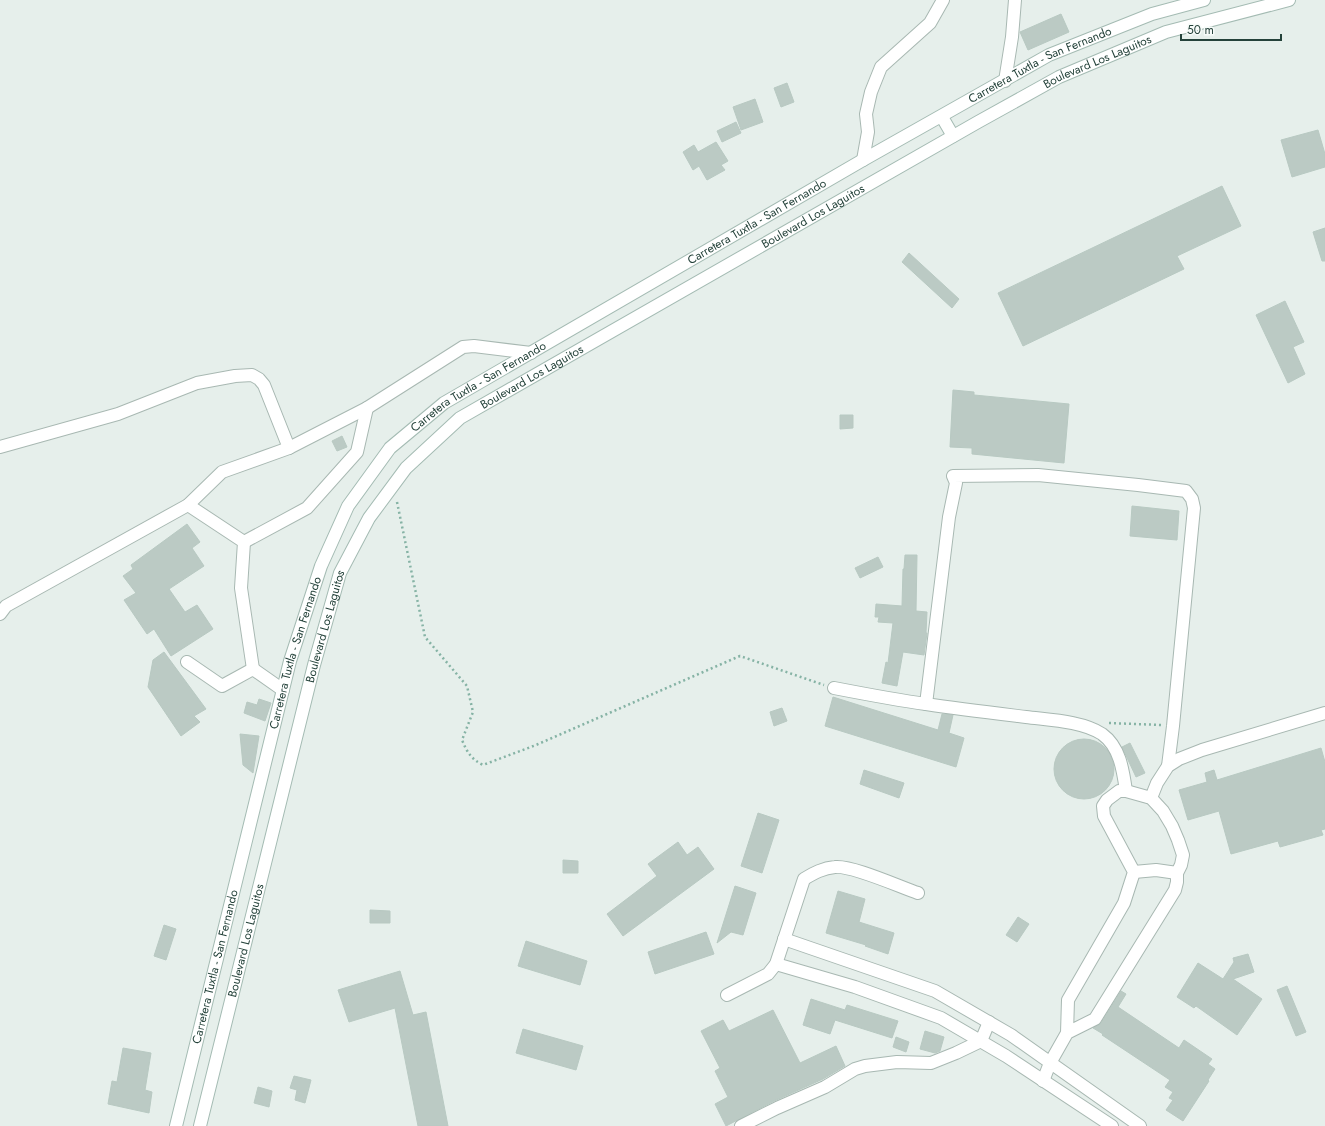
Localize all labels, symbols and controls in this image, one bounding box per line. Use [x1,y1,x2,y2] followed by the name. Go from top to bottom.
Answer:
[1181,16,1281,42] scale bar
[1187,21,1214,39] text: 50 m
[965,22,1115,108] street label: Carretera Tuxtla - San Fernando
[1040,30,1154,93] street label: Boulevard Los Laguitos
[684,174,830,269] street label: Carretera Tuxtla - San Fernando
[758,180,868,253] street label: Boulevard Los Laguitos
[406,336,550,436] street label: Carretera Tuxtla - San Fernando
[477,340,587,414] street label: Boulevard Los Laguitos
[301,566,349,685] street label: Boulevard Los Laguitos
[265,574,326,731] street label: Carretera Tuxtla - San Fernando
[223,882,269,999] street label: Boulevard Los Laguitos
[187,887,243,1046] street label: Carretera Tuxtla - San Fernando

